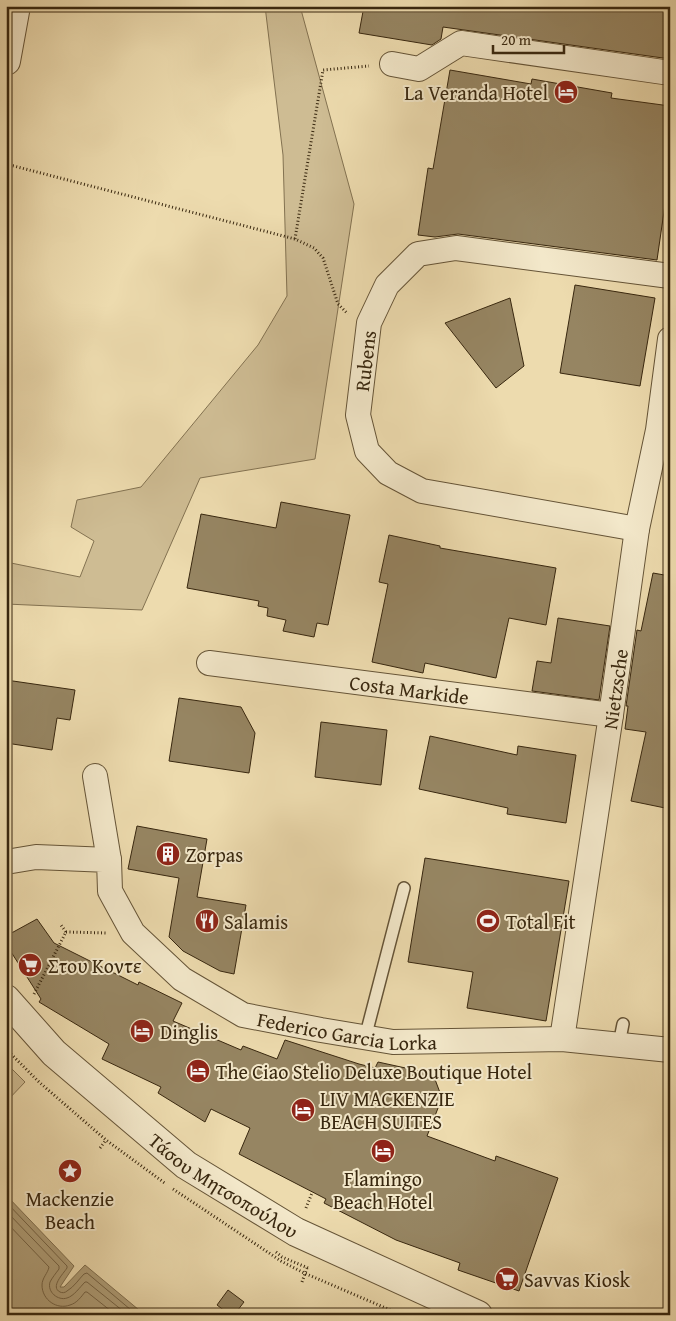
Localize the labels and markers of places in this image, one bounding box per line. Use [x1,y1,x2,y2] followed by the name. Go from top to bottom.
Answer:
[404,78,548,107] place label: La Veranda Hotel
[553,79,579,105] hotel icon: La Veranda Hotel
[186,840,243,869] place label: Zorpas
[155,841,181,867] building icon: Zorpas
[224,907,288,936] place label: Salamis
[506,907,576,936] place label: Total Fit
[194,908,220,934] restaurant icon: Salamis
[475,908,501,934] sports icon: Total Fit
[48,951,142,980] place label: Στου Κοντε
[17,952,43,978] supermarket icon: Στου Κοντε
[160,1017,218,1046] place label: Dinglis
[129,1018,155,1044] hotel icon: Dinglis
[216,1057,533,1086] place label: The Ciao Stelio Deluxe Boutique Hotel
[185,1058,211,1084] hotel icon: The Ciao Stelio Deluxe Boutique Hotel
[320,1084,454,1136] place label: LIV MACKENZIE BEACH SUITES
[290,1097,316,1123] hotel icon: LIV MACKENZIE BEACH SUITES
[370,1138,396,1164] hotel icon: Flamingo Beach Hotel
[57,1158,83,1184] place icon: Mackenzie Beach
[333,1164,433,1216] place label: Flamingo Beach Hotel
[26,1184,114,1236] place label: Mackenzie Beach
[524,1265,631,1294] place label: Savvas Kiosk
[494,1266,520,1292] supermarket icon: Savvas Kiosk

